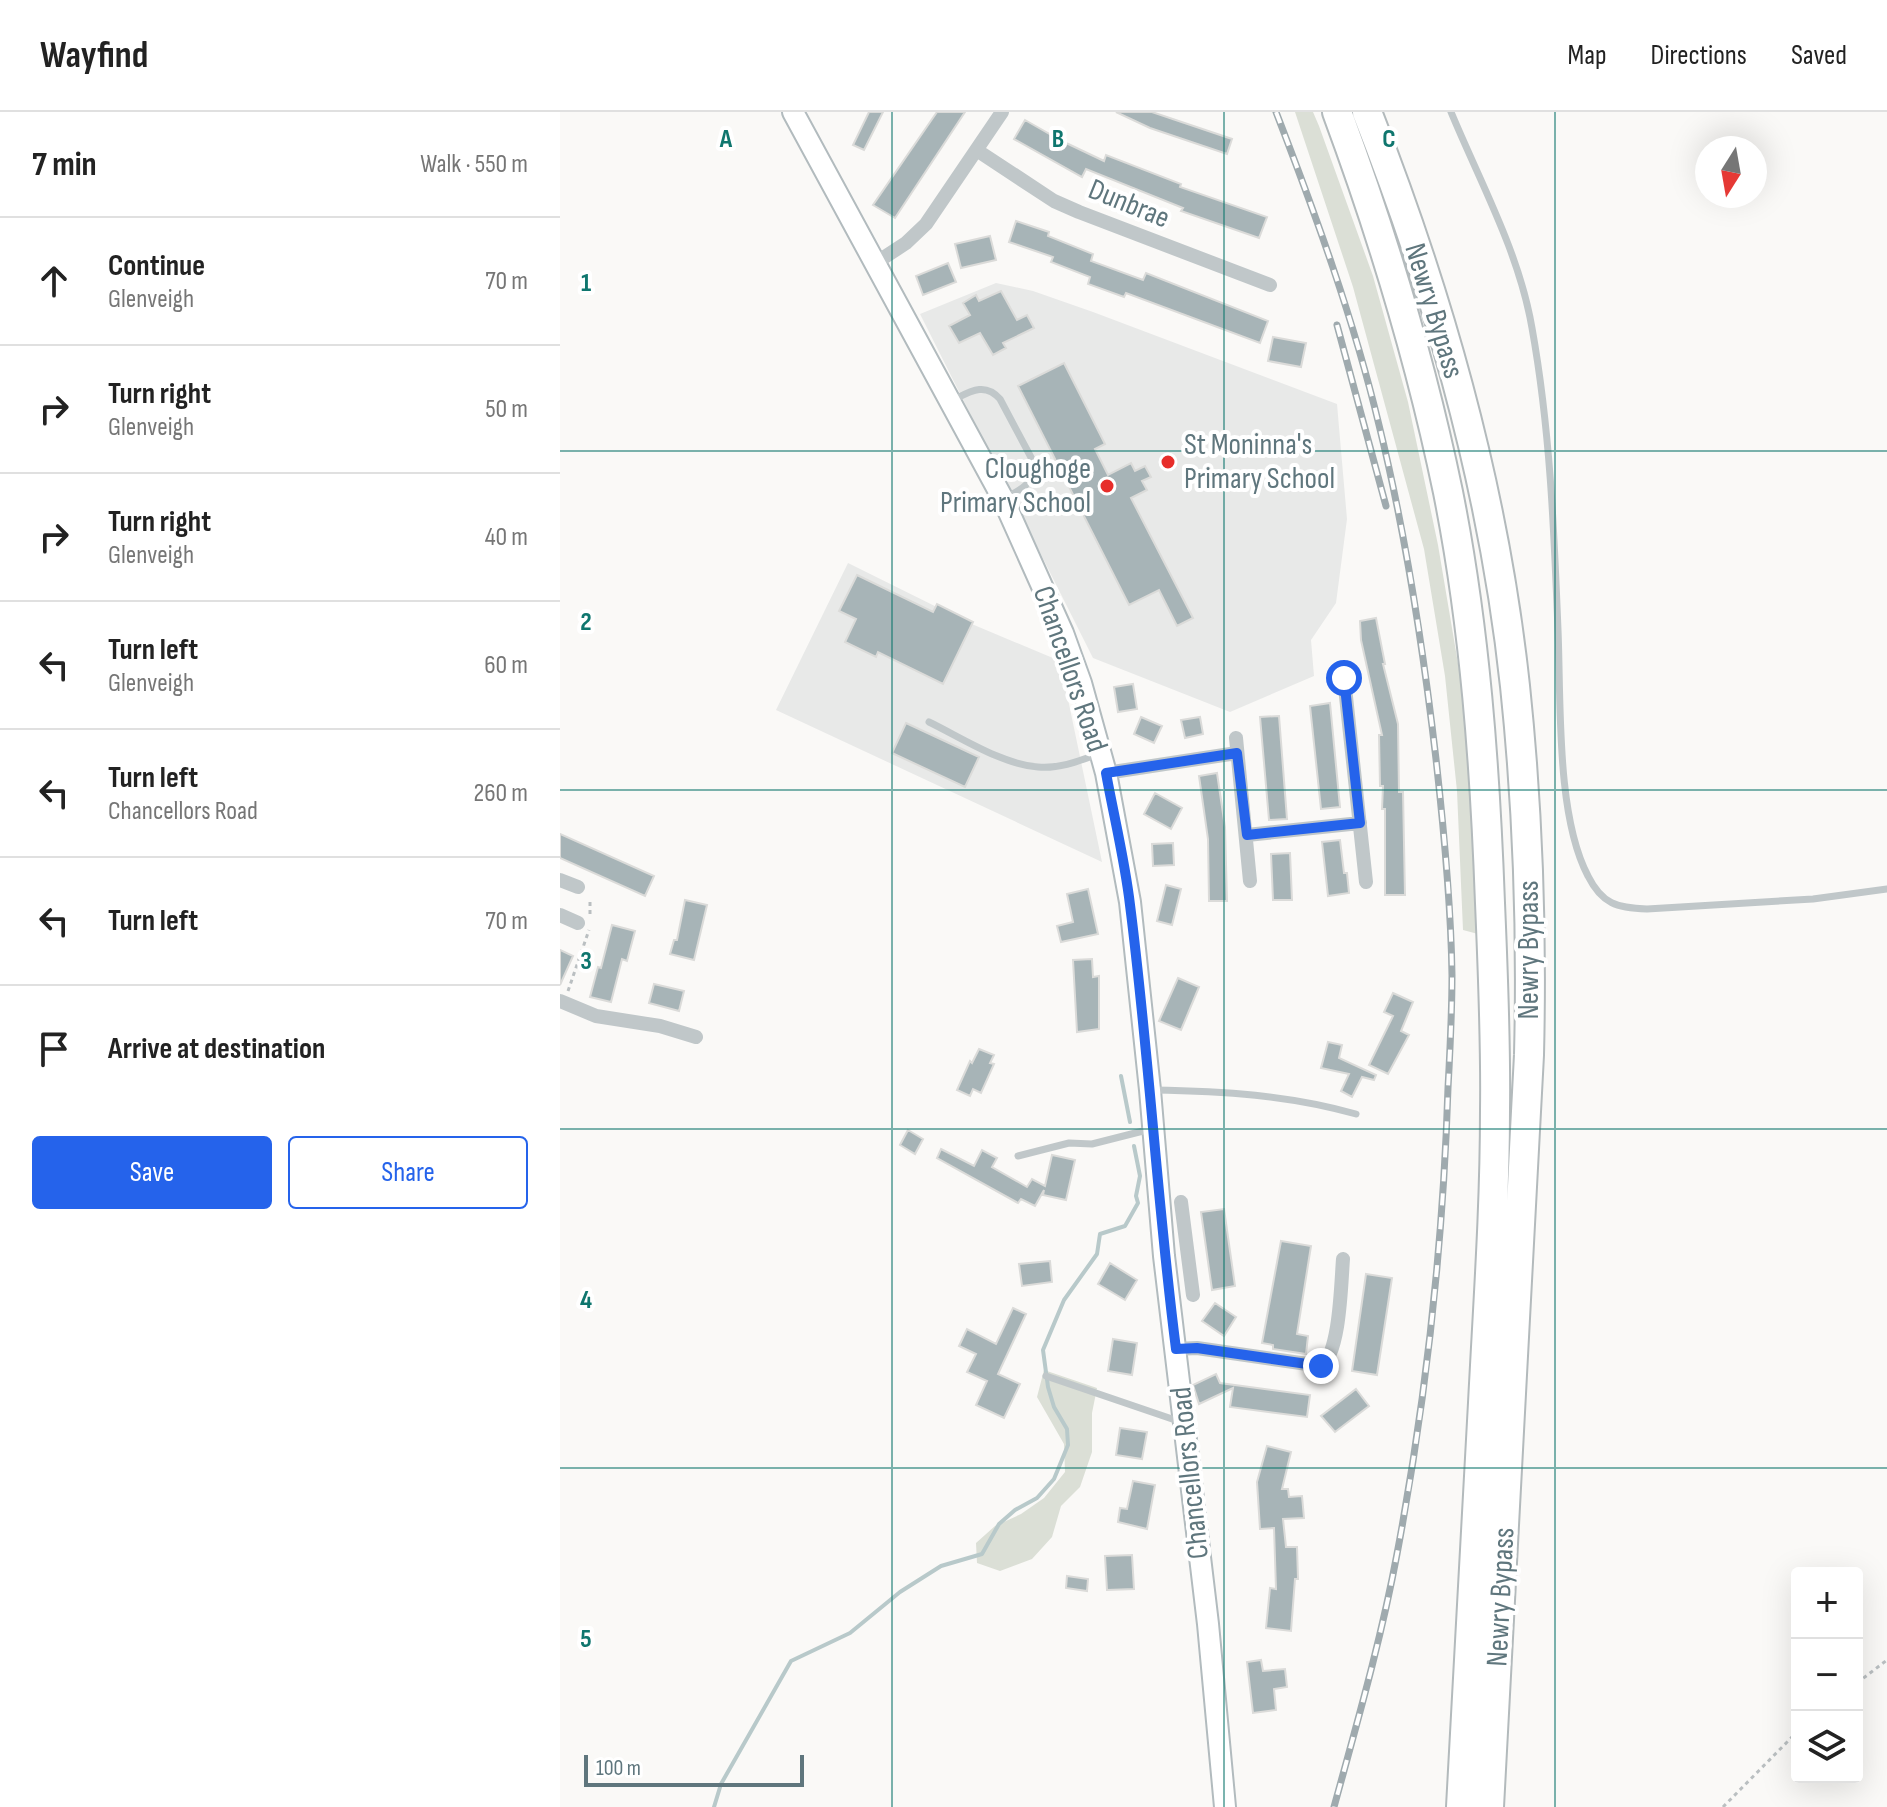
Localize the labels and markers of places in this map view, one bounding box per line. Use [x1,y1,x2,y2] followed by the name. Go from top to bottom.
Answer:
[1184,427,1335,497] place label: St Moninna's Primary School
[940,451,1091,521] place label: Cloughoge Primary School
[1159,453,1177,471] marker: St Moninna's Primary School
[1098,477,1116,495] marker: Cloughoge Primary School

